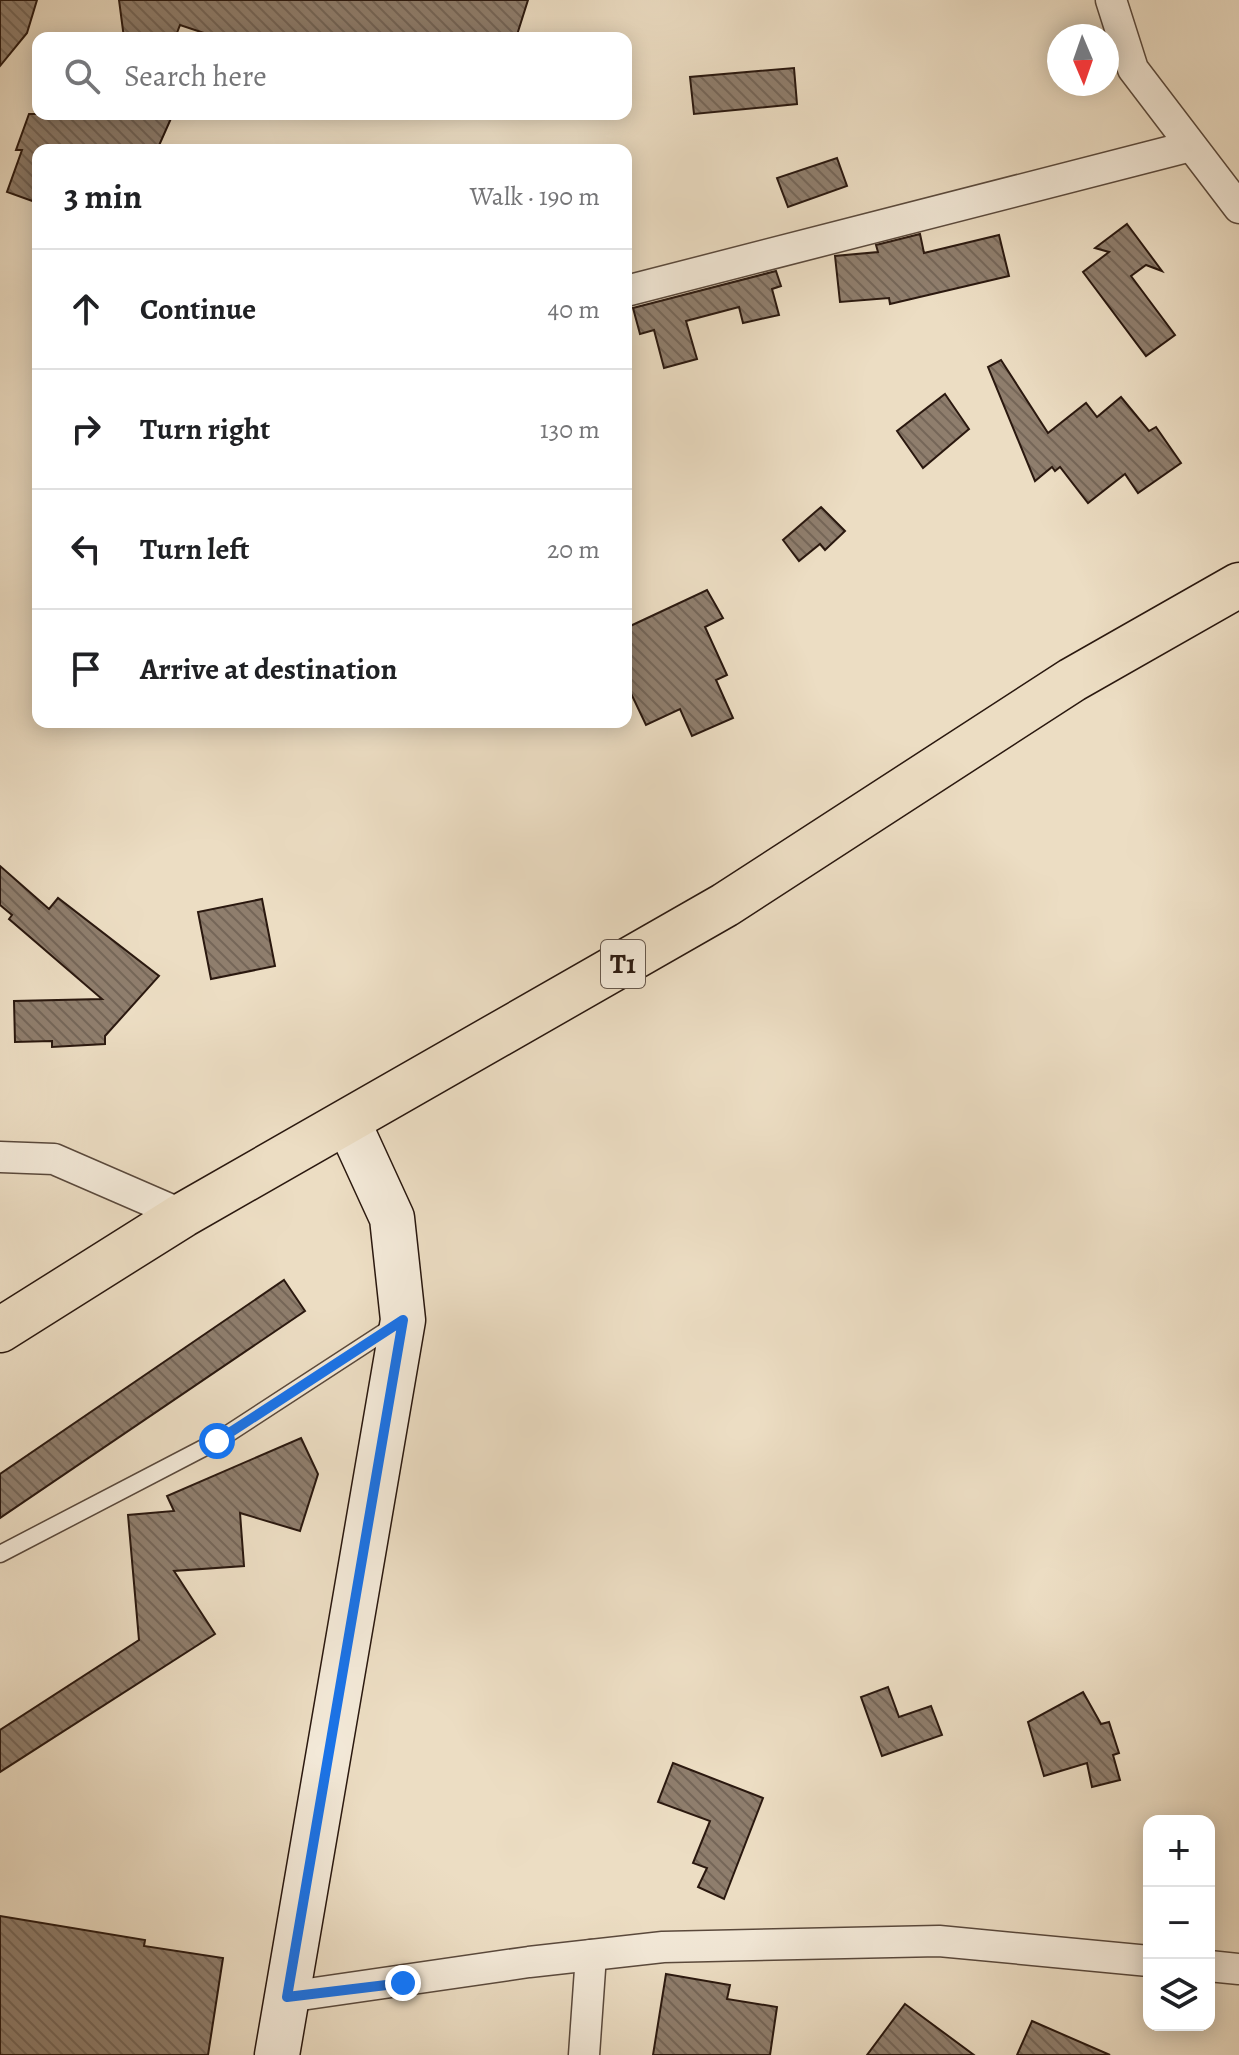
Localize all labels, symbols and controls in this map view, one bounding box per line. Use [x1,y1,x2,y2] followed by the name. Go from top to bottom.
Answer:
[1047,24,1119,96] north arrow
[32,32,632,120] search box
[60,54,104,98] icon: search
[124,56,267,96] text: Search here
[64,173,142,220] text: 3 min
[470,179,600,214] text: Walk · 190 m
[64,287,108,331] icon: ahead
[140,289,256,329] text: Continue
[548,292,600,327] text: 40 m
[64,407,108,451] icon: right
[140,409,270,449] text: Turn right
[540,412,600,447] text: 130 m
[64,527,108,571] icon: left
[140,529,249,569] text: Turn left
[547,532,600,567] text: 20 m
[64,647,108,691] icon: arrive
[140,649,397,689] text: Arrive at destination
[601,940,645,988] road number: T1
[199,1423,235,1459] route start
[1143,1815,1215,2031] map controls
[1143,1815,1215,1887] button: +
[1143,1887,1215,1959] button: −
[1143,1959,1215,2031] button: layers
[385,1965,421,2001] route end

